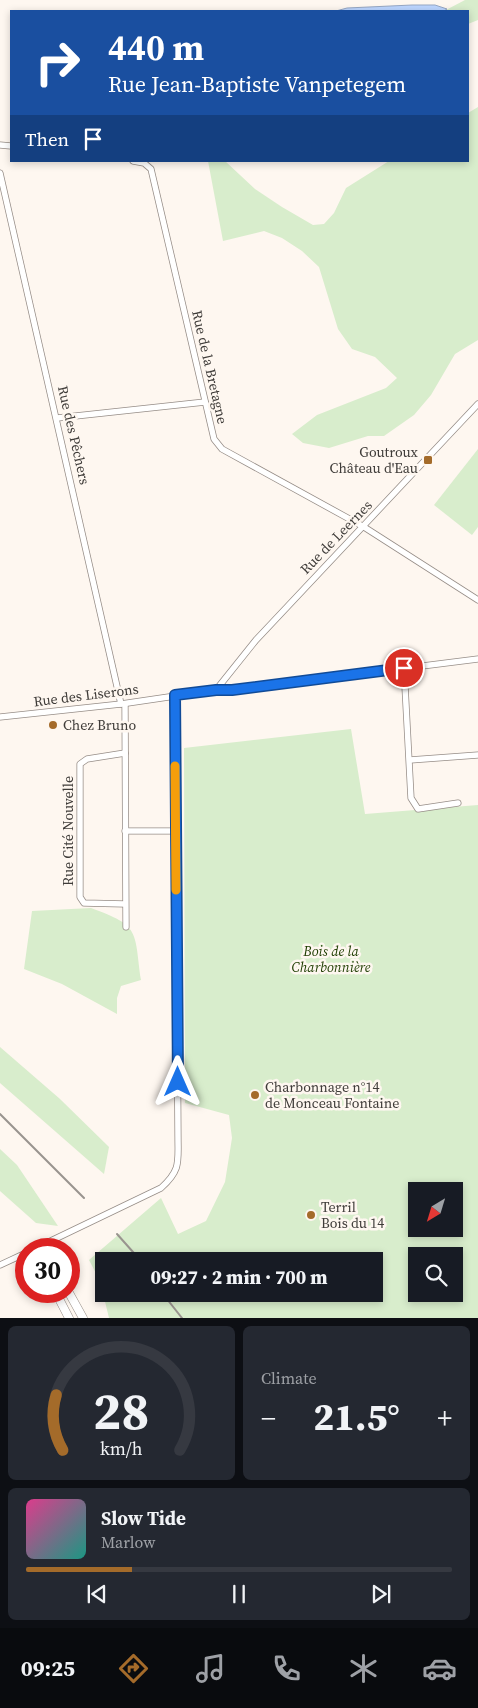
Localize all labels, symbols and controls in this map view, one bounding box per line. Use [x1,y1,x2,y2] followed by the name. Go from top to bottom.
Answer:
[108,24,204,72] text: 440 m
[25,30,90,95] icon: right
[108,69,406,99] text: Rue Jean-Baptiste Vanpetegem
[79,125,107,153] icon: arrive
[25,126,69,152] text: Then
[187,308,233,426] street label: Rue de la Bretagne
[53,384,95,486] street label: Rue des Pêchers
[330,442,419,478] place label: Goutroux Château d'Eau
[422,454,434,466] marker: Goutroux Château d'Eau
[295,496,377,578] street label: Rue de Leernes
[383,647,425,689] pin
[390,654,418,682] icon: arrive
[32,679,140,711] street label: Rue des Liserons
[63,715,136,735] place label: Chez Bruno
[47,719,59,731] marker: Chez Bruno
[58,776,78,886] street label: Rue Cité Nouvelle
[291,941,371,977] park label: Bois de la Charbonnière
[151,1055,203,1107] position arrow
[265,1077,399,1113] place label: Charbonnage n°14 de Monceau Fontaine
[249,1089,261,1101] marker: Charbonnage n°14 de Monceau Fontaine
[408,1182,462,1238] north arrow
[408,1182,463,1302] map controls
[321,1197,384,1233] place label: Terril Bois du 14
[305,1209,317,1221] marker: Terril Bois du 14
[15,1238,80,1303] speed limit sign: 30
[408,1247,463,1302] button: search
[150,1264,328,1290] text: 09:27 · 2 min · 700 m
[261,1367,317,1389] text: Climate
[93,1375,150,1446] text: 28
[313,1391,400,1443] text: 21.5°
[261,1399,276,1437] text: −
[437,1399,452,1437] text: +
[100,1436,143,1461] text: km/h
[101,1505,186,1531] text: Slow Tide
[101,1531,156,1553] text: Marlow
[83,1580,111,1608] icon: previous
[225,1580,253,1608] icon: pause
[367,1580,395,1608] icon: next
[116,1651,151,1686] icon: directions
[193,1651,228,1686] icon: music
[269,1651,304,1686] icon: phone
[346,1651,381,1686] icon: climate
[422,1651,457,1686] icon: car
[21,1653,75,1683] text: 09:25

